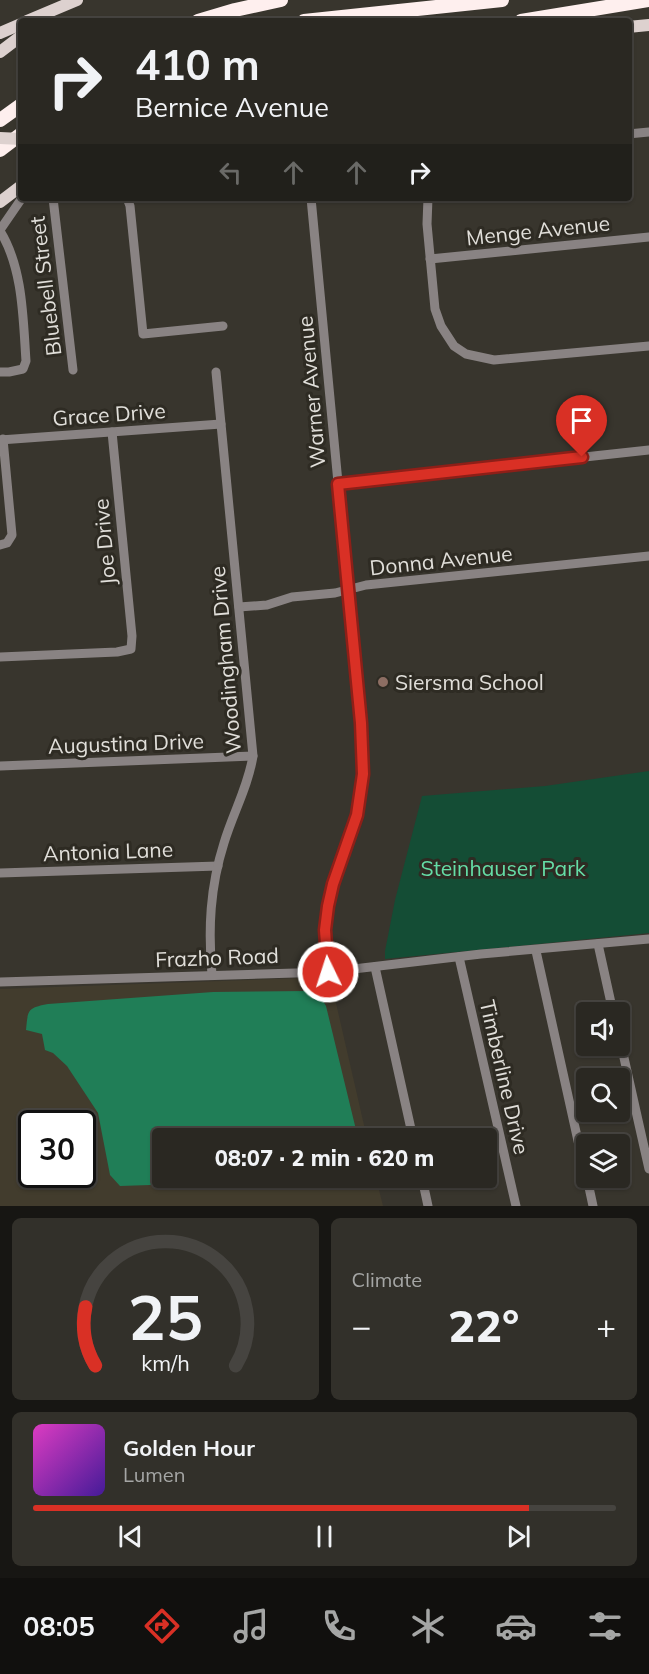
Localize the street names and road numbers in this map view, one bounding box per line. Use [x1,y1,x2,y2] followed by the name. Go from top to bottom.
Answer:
[465,210,611,250] street label: Menge Avenue
[24,215,66,357] street label: Bluebell Street
[291,315,331,469] street label: Warner Avenue
[52,397,166,431] street label: Grace Drive
[87,498,121,586] street label: Joe Drive
[368,540,514,580] street label: Donna Avenue
[204,565,246,755] street label: Woodingham Drive
[48,727,204,759] street label: Augustina Drive
[43,836,173,866] street label: Antonia Lane
[155,942,279,972] street label: Frazho Road
[475,997,535,1157] street label: Timberline Drive

